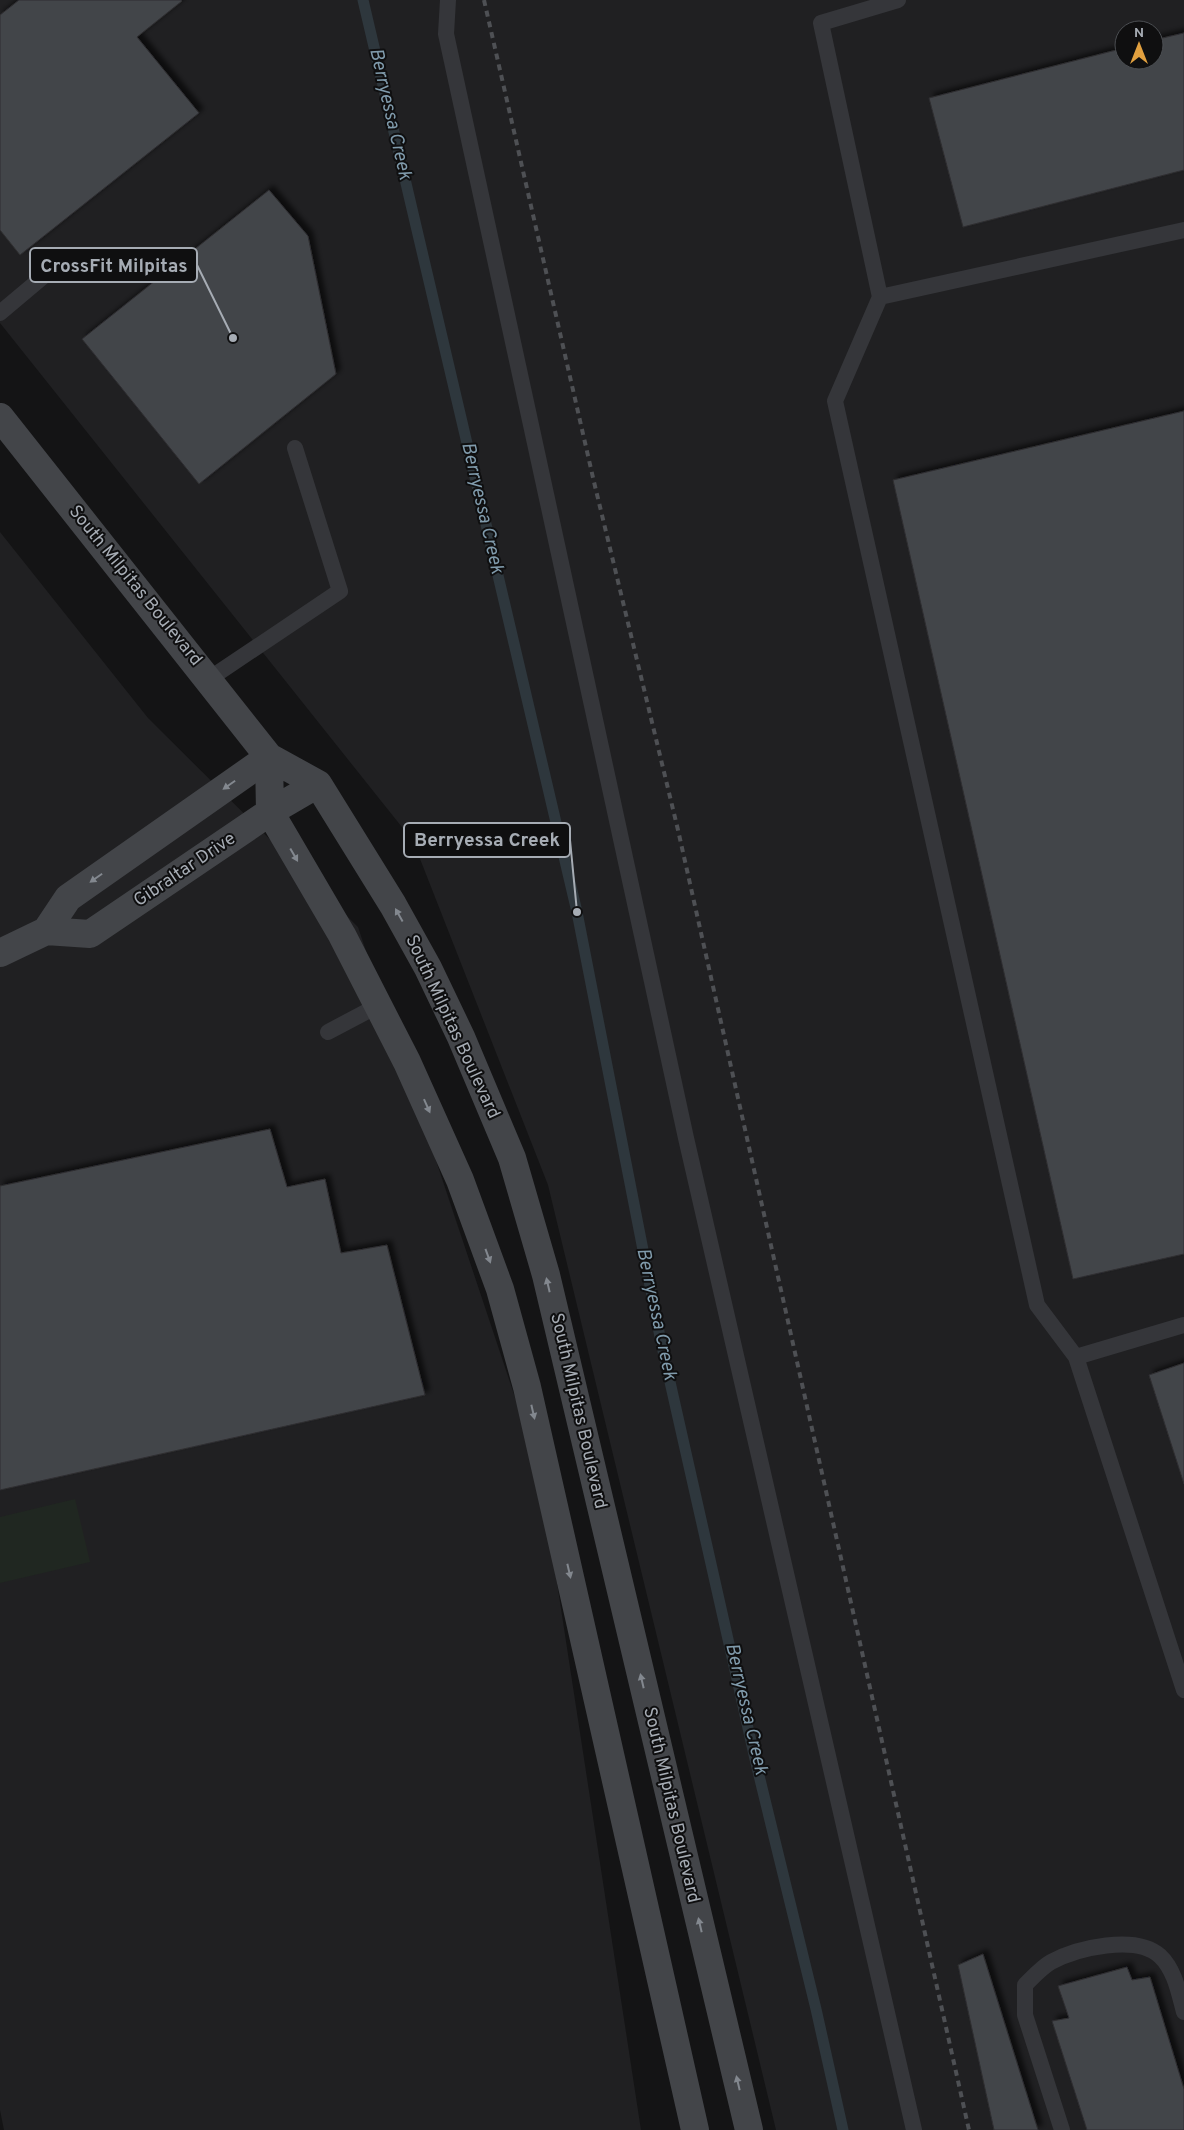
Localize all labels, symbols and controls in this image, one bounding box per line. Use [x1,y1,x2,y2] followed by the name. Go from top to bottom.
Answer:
[1114,20,1164,70] north arrow
[1134,25,1144,42] text: N
[363,46,417,183] water label: Berryessa Creek
[30,248,197,282] callout: CrossFit Milpitas
[40,255,188,279] text: CrossFit Milpitas
[455,440,509,577] water label: Berryessa Creek
[63,501,207,671] street label: South Milpitas Boulevard
[222,780,236,790] one-way arrow
[404,823,570,857] callout: Berryessa Creek
[130,827,240,913] street label: Gibraltar Drive
[414,829,560,853] text: Berryessa Creek
[290,848,299,861] one-way arrow
[89,873,103,883] one-way arrow
[394,909,403,922] one-way arrow
[399,931,505,1123] street label: South Milpitas Boulevard
[423,1099,431,1113] one-way arrow
[630,1246,682,1383] water label: Berryessa Creek
[485,1249,492,1264] one-way arrow
[544,1277,552,1292] one-way arrow
[544,1311,612,1511] street label: South Milpitas Boulevard
[529,1405,537,1420] one-way arrow
[565,1563,573,1579] one-way arrow
[719,1641,773,1778] water label: Berryessa Creek
[638,1674,646,1689] one-way arrow
[637,1705,705,1905] street label: South Milpitas Boulevard
[696,1917,704,1932] one-way arrow
[734,2075,742,2090] one-way arrow

